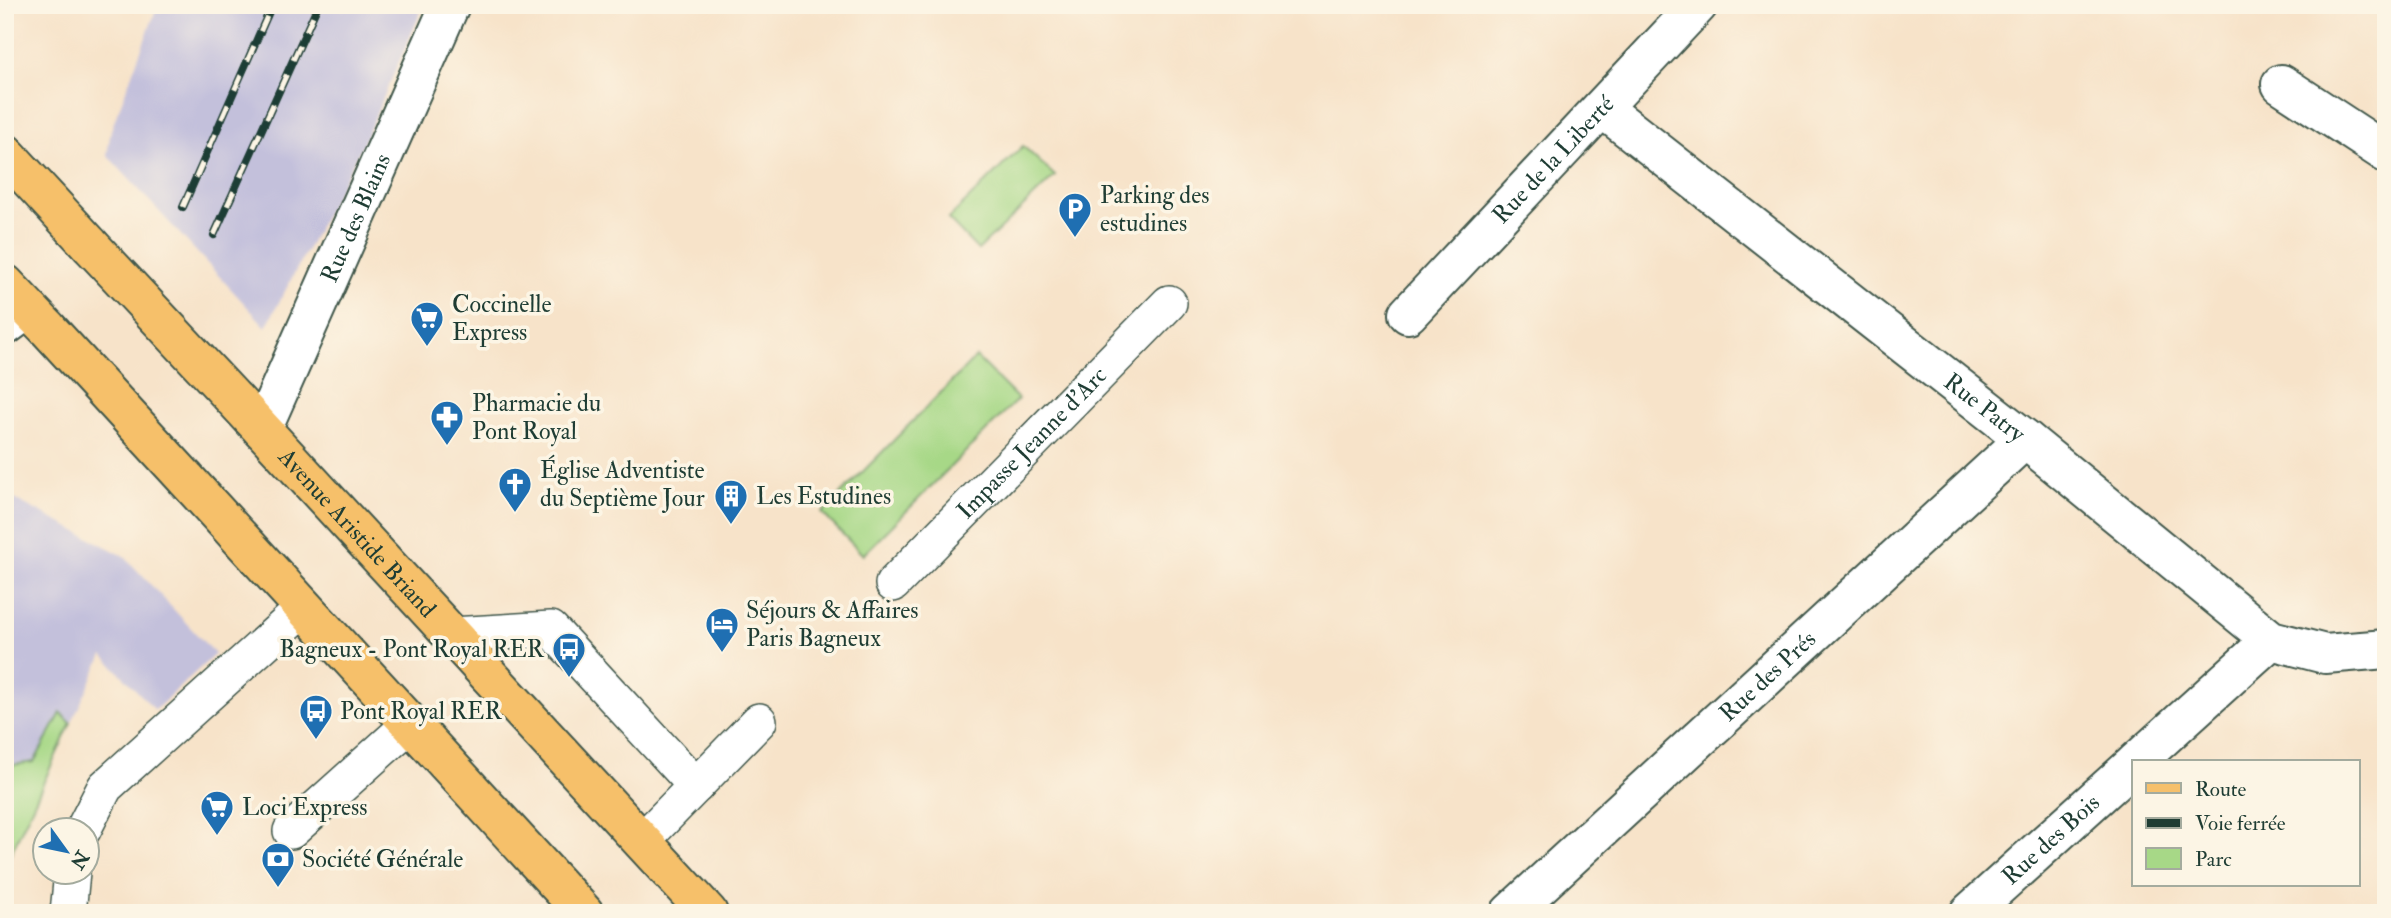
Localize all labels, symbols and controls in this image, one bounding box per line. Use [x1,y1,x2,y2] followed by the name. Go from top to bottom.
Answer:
[1485,88,1621,230] street label: Rue de la Liberté
[313,148,398,287] street label: Rue des Blains
[1100,180,1209,239] place label: Parking des estudines
[1056,190,1094,239] parking icon: Parking des estudines
[452,289,551,348] place label: Coccinelle Express
[408,299,446,348] supermarket icon: Coccinelle Express
[950,360,1114,526] street label: Impasse Jeanne d'Arc
[1938,366,2032,449] street label: Rue Patry
[472,388,601,447] place label: Pharmacie du Pont Royal
[428,398,466,447] pharmacy icon: Pharmacie du Pont Royal
[271,441,443,624] street label: Avenue Aristide Briand
[540,454,705,514] place label: Église Adventiste du Septième Jour
[496,465,534,514] church icon: Église Adventiste du Septième Jour
[712,477,750,526] building icon: Les Estudines
[756,481,891,512] place label: Les Estudines
[746,595,919,654] place label: Séjours & Affaires Paris Bagneux
[703,605,741,654] hotel icon: Séjours & Affaires Paris Bagneux
[1713,624,1822,728] street label: Rue des Prés
[550,630,588,679] bus stop icon: Bagneux - Pont Royal RER
[279,634,545,665] place label: Bagneux - Pont Royal RER
[297,692,335,741] bus stop icon: Pont Royal RER
[340,696,502,727] place label: Pont Royal RER
[2132,760,2360,886] legend
[2195,776,2247,803] text: Route
[1995,787,2106,891] street label: Rue des Bois
[198,788,236,837] supermarket icon: Loci Express
[242,792,368,823] place label: Loci Express
[2195,810,2286,837] text: Voie ferrée
[32,816,102,886] north arrow
[259,840,297,889] bank icon: Société Générale
[302,844,463,875] place label: Société Générale
[64,845,95,874] text: N
[2195,846,2232,873] text: Parc

